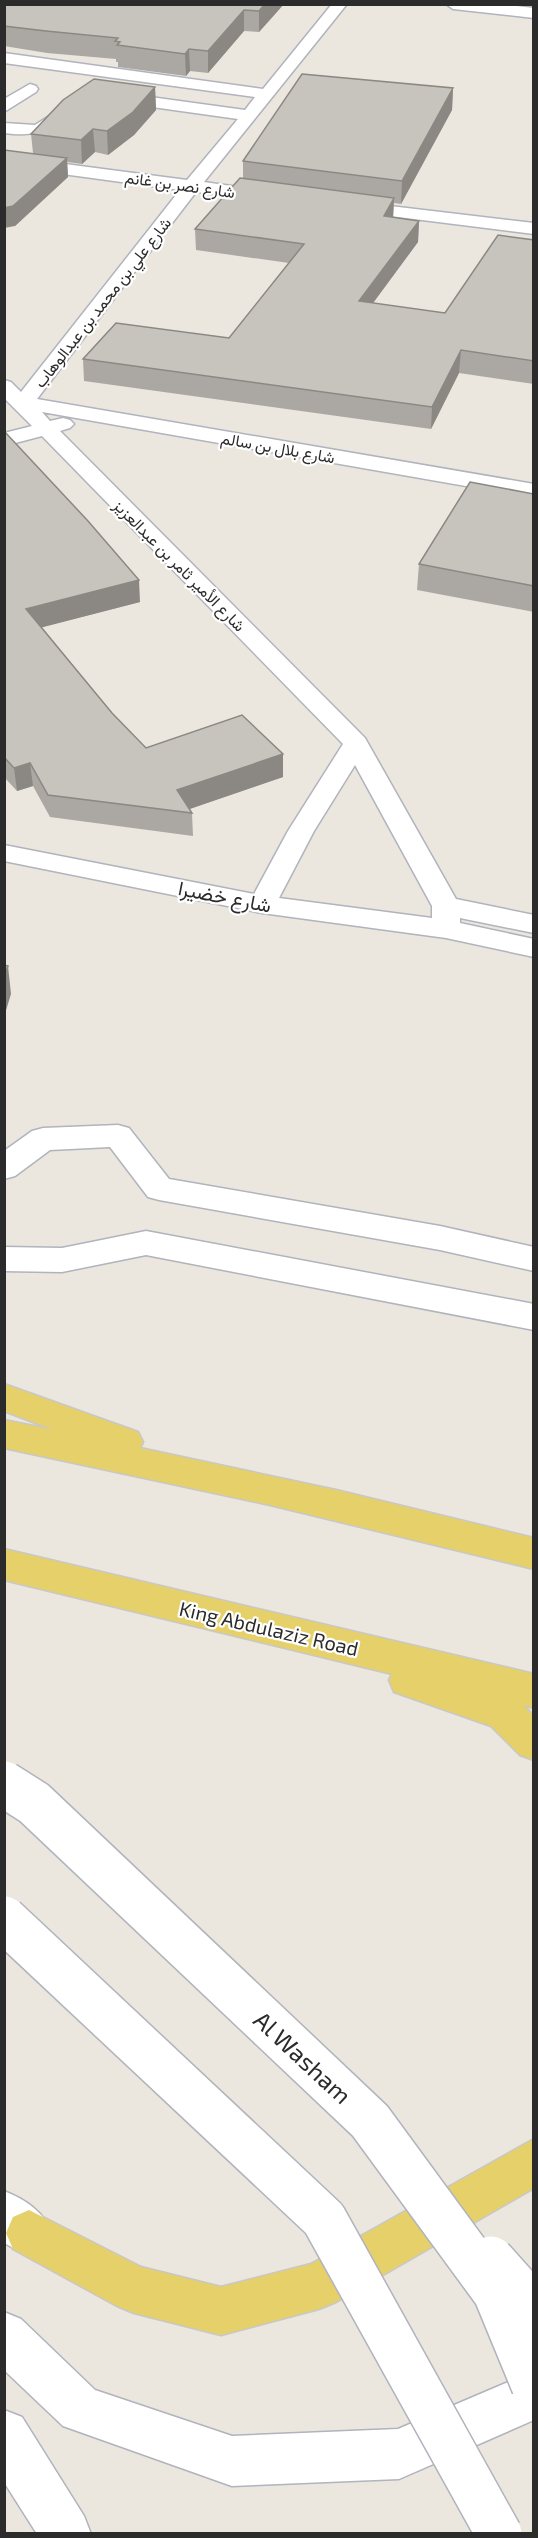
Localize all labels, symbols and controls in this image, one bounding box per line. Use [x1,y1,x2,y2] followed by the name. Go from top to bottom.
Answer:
[123,167,236,204] street label: شارع نصر بن غانم
[30,213,178,394] street label: شارع علي بن محمد بن عبدالوهاب
[219,428,336,469] street label: شارع بلال بن سالم
[107,494,250,637] street label: شارع الأمير ثامر بن عبدالعزيز
[176,875,274,920] street label: شارع خضيرا
[177,1596,361,1660] street label: King Abdulaziz Road
[248,2005,358,2109] street label: Al Washam

